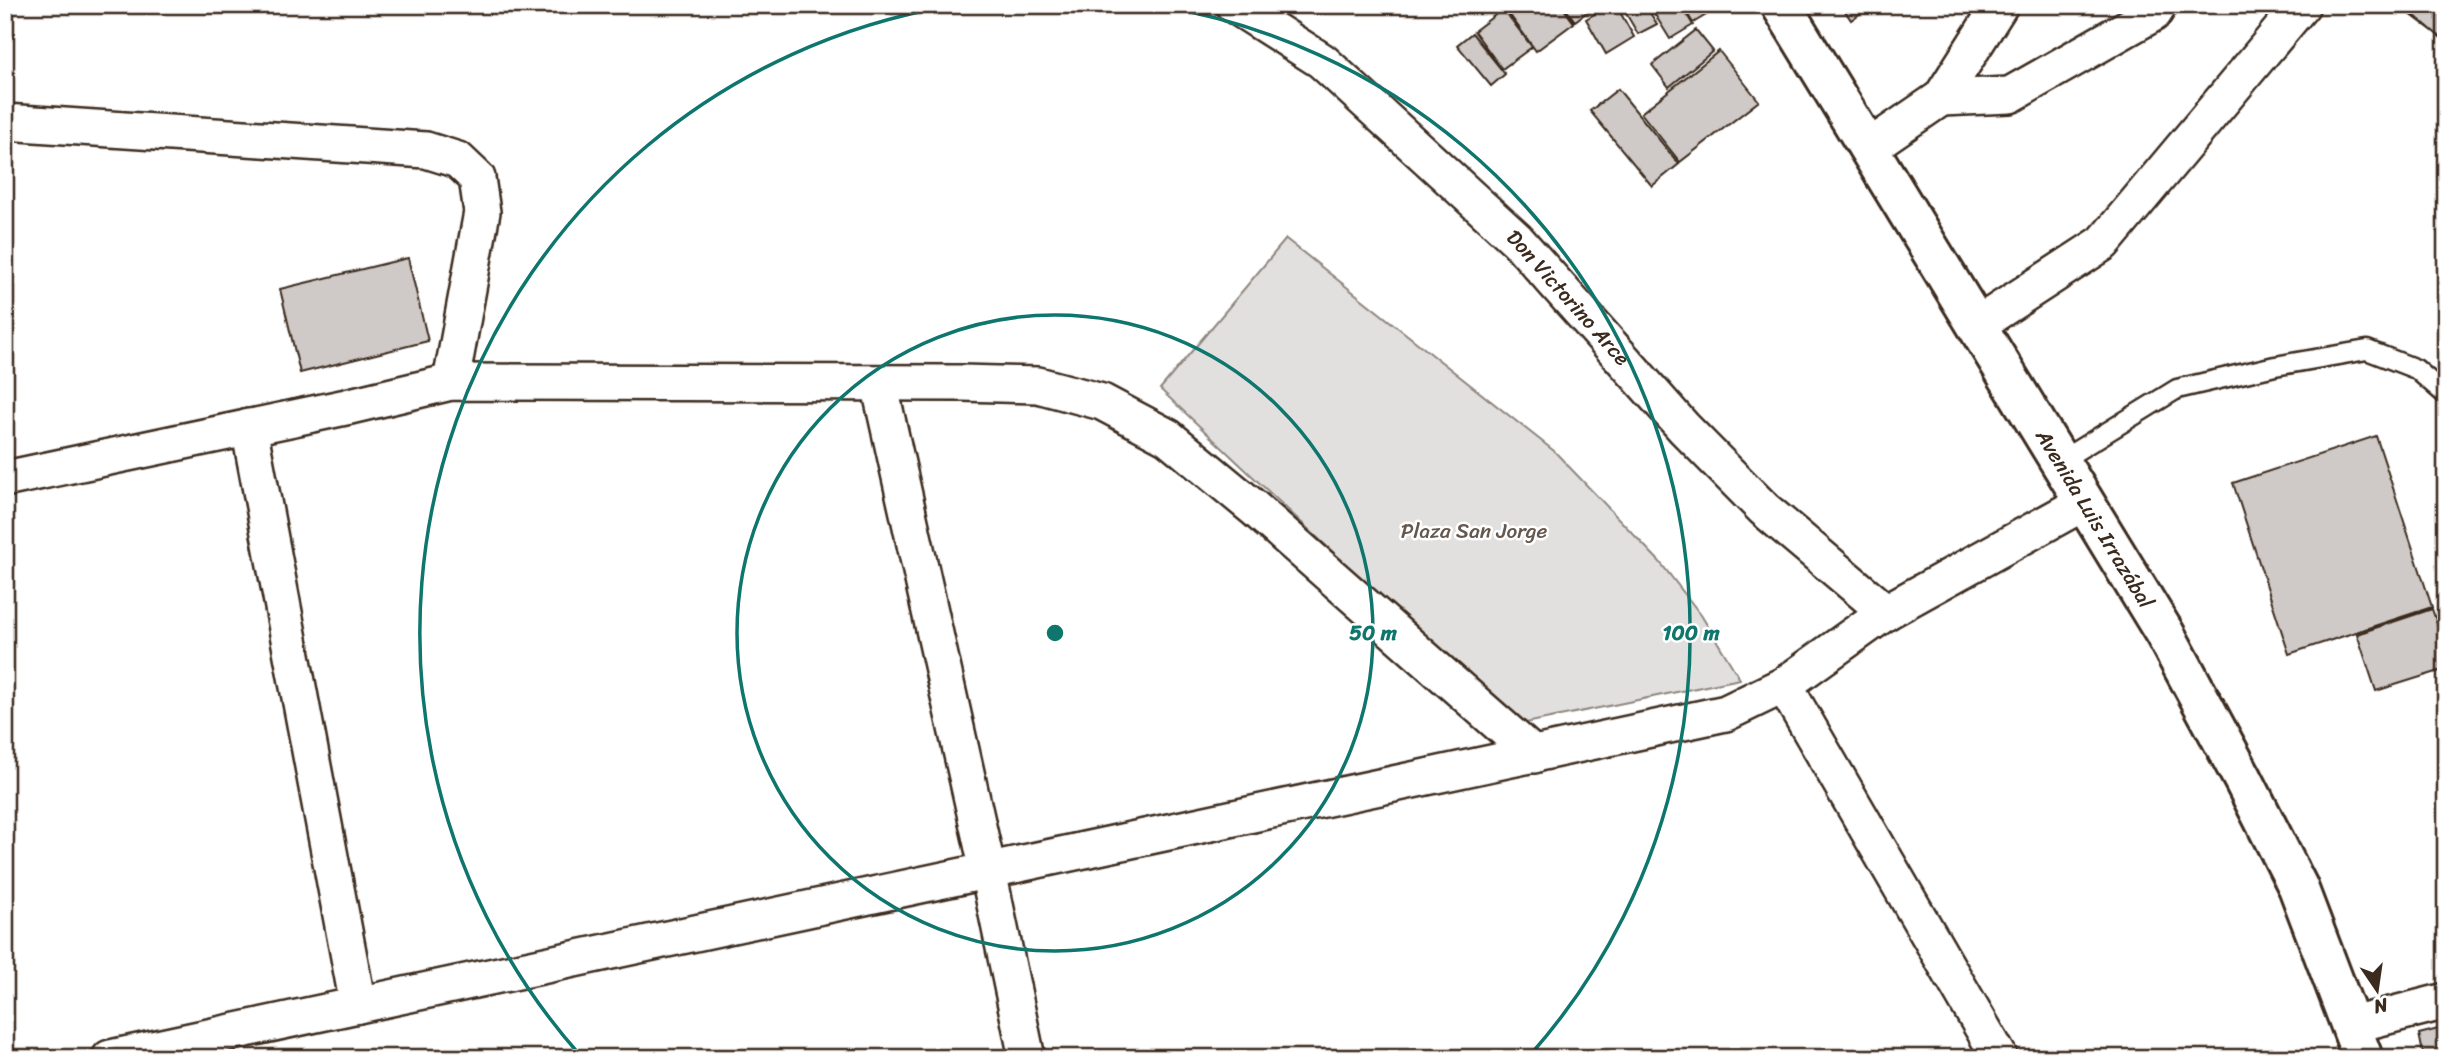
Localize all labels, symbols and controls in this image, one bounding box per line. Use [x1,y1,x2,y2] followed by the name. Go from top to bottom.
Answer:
[1497,220,1640,375] street label: Don Victorino Arce
[2025,421,2165,617] street label: Avenida Luis Irrazábal
[1401,512,1547,550] park label: Plaza San Jorge
[1349,614,1398,652] text: 50 m
[1662,614,1720,652] text: 100 m
[1043,621,1067,645] centre of rings
[2342,954,2412,1024] north arrow
[2370,988,2392,1024] text: N

